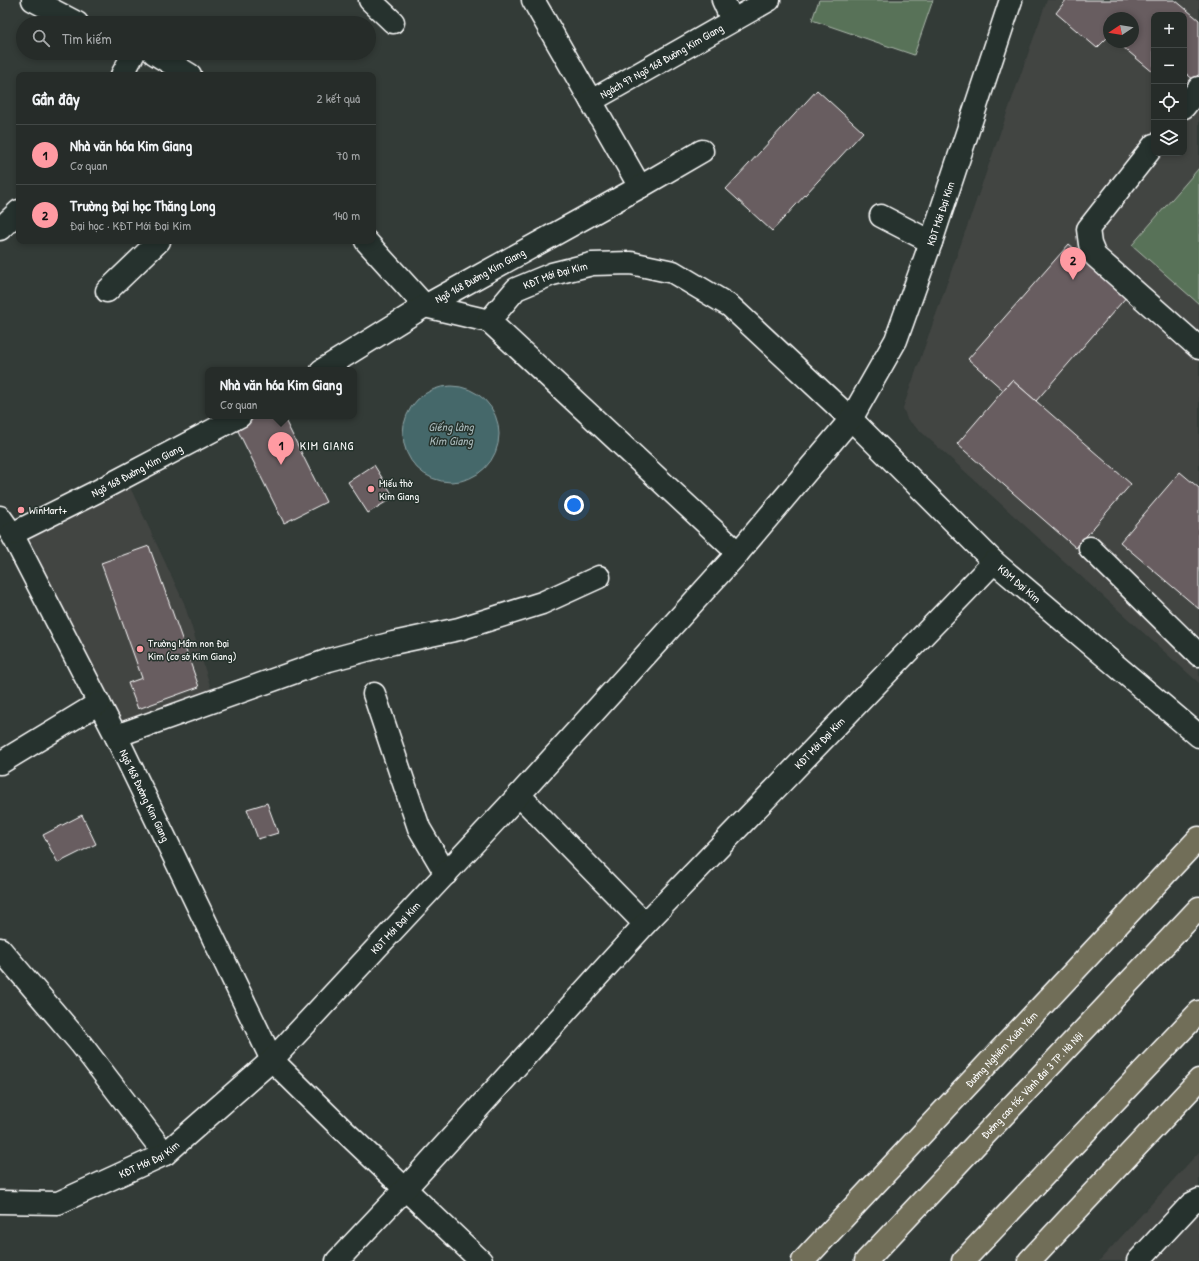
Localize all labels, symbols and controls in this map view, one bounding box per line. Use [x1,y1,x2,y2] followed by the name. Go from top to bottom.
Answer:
[1103,12,1139,48] north arrow
[1151,12,1187,156] map controls
[1151,12,1187,48] button: +
[16,16,376,60] search box
[597,20,726,102] street label: Ngách 97 Ngõ 168 Đường Kim Giang
[30,27,52,49] icon: search
[62,28,112,49] text: Tìm kiếm
[1151,48,1187,84] button: −
[1151,84,1187,120] button: locate
[32,87,80,110] text: Gần đây
[317,89,360,107] text: 2 kết quả
[1151,120,1187,156] button: layers
[70,135,192,156] text: Nhà văn hóa Kim Giang
[43,146,47,164] text: 1
[336,146,360,164] text: 70 m
[70,156,108,174] text: Cơ quan
[923,179,958,247] street label: KĐT Mới Đại Kim
[70,195,216,216] text: Trường Đại học Thăng Long
[42,206,48,224] text: 2
[333,206,360,224] text: 140 m
[70,216,191,234] text: Đại học · KĐT Mới Đại Kim
[432,245,528,306] street label: Ngõ 168 Đường Kim Giang
[1060,247,1086,280] pin: 2
[521,258,589,292] street label: KĐT Mới Đại Kim
[205,367,357,419] popup
[220,374,342,395] text: Nhà văn hóa Kim Giang
[220,395,257,413] text: Cơ quan
[428,418,474,449] water label: Giếng làng Kim Giang
[268,432,294,465] pin: 1
[300,437,354,454] district label: KIM GIANG
[89,441,185,500] street label: Ngõ 168 Đường Kim Giang
[379,476,419,503] place label: Miếu thờ Kim Giang
[366,484,376,494] marker: Miếu thờ Kim Giang
[564,495,584,515] your location
[29,503,67,517] place label: WinMart+
[16,505,26,515] marker: WinMart+
[995,561,1044,606] street label: KĐM Đại Kim
[148,636,236,663] place label: Trường Mầm non Đại Kim (cơ sở Kim Giang)
[135,644,145,654] marker: Trường Mầm non Đại Kim (cơ sở Kim Giang)
[791,714,848,772] street label: KĐT Mới Đại Kim
[116,747,173,844] street label: Ngõ 168 Đường Kim Giang
[368,898,424,957] street label: KĐT Mới Đại Kim
[962,1008,1041,1090] street label: Đường Nghiêm Xuân Yêm
[978,1028,1086,1142] street label: Đường cao tốc Vành đai 3 TP. Hà Nội
[117,1137,182,1181] street label: KĐT Mới Đại Kim

